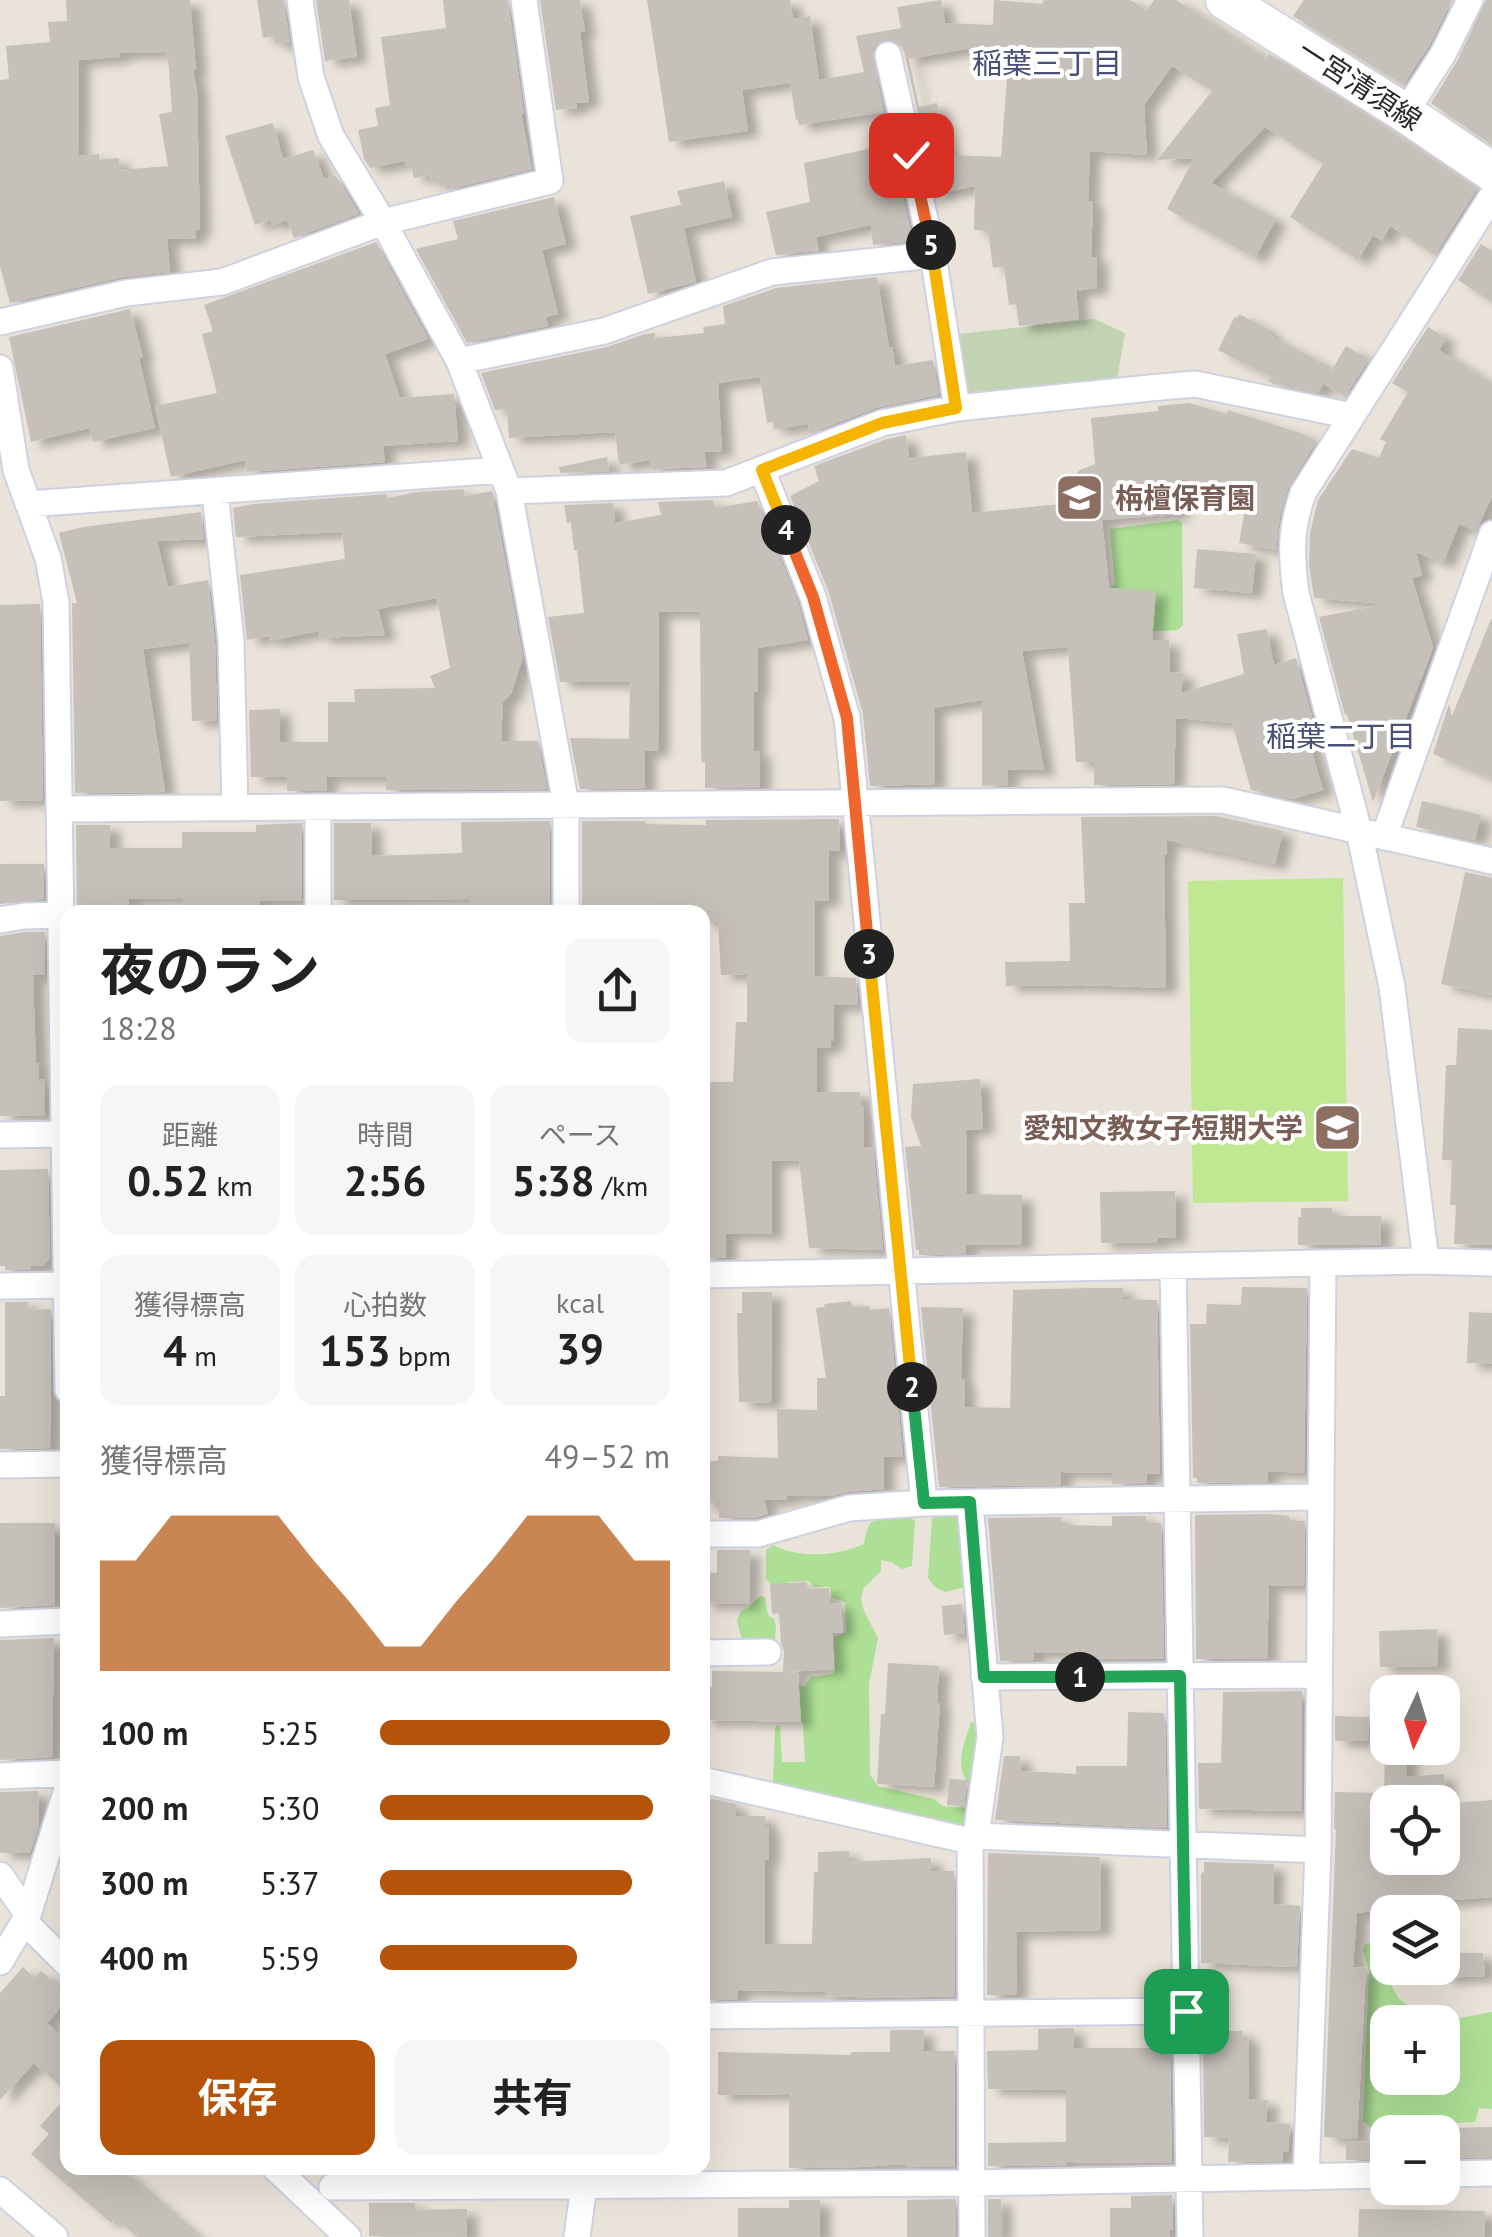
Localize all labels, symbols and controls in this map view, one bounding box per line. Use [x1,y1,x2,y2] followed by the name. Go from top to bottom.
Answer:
[1291,31,1429,138] street label: 一宮清須線
[972,43,1122,82] district label: 稲葉三丁目
[869,113,954,198] pin
[884,128,939,183] icon: check
[906,220,956,270] pin: 5
[923,226,939,263] text: 5
[1054,472,1106,524] school or university icon: 栴檀保育園
[1115,479,1255,516] place label: 栴檀保育園
[761,505,811,555] pin: 4
[778,511,794,548] text: 4
[1266,716,1416,755] district label: 稲葉二丁目
[844,929,894,979] pin: 3
[100,934,320,1005] text: 夜のラン
[861,935,877,972] text: 3
[565,938,670,1043] button: share
[100,1007,177,1049] text: 18:28
[1312,1102,1364,1154] school or university icon: 愛知文教女子短期大学
[1023,1109,1303,1146] place label: 愛知文教女子短期大学
[162,1116,218,1153] text: 距離
[357,1116,413,1153] text: 時間
[539,1116,621,1153] text: ペース
[127,1153,209,1208] text: 0.52
[344,1153,426,1208] text: 2:56
[512,1153,595,1208] text: 5:38
[209,1167,253,1204] text: km
[595,1167,648,1204] text: /km
[556,1284,604,1321] text: kcal
[134,1286,246,1323] text: 獲得標高
[343,1286,427,1323] text: 心拍数
[556,1321,604,1376] text: 39
[163,1323,187,1378] text: 4
[319,1323,390,1378] text: 153
[187,1337,217,1374] text: m
[390,1337,451,1374] text: bpm
[887,1362,937,1412] pin: 2
[904,1368,920,1405] text: 2
[545,1435,670,1477] text: 49–52 m
[100,1439,228,1481] text: 獲得標高
[1055,1652,1105,1702] pin: 1
[1072,1658,1088,1695] text: 1
[1370,1675,1460,1765] north arrow
[1370,1675,1460,2205] map controls
[100,1712,188,1754] text: 100 m
[260,1712,319,1754] text: 5:25
[1370,1785,1460,1875] button: locate
[100,1787,188,1829] text: 200 m
[260,1787,319,1829] text: 5:30
[100,1862,188,1904] text: 300 m
[260,1862,319,1904] text: 5:37
[1370,1895,1460,1985] button: layers
[100,1937,188,1979] text: 400 m
[260,1937,319,1979] text: 5:59
[1144,1969,1229,2054] pin
[1159,1984,1214,2039] icon: arrive
[1370,2005,1460,2095] button: +
[100,2040,375,2155] button: 保存
[395,2040,670,2155] button: 共有
[1370,2115,1460,2205] button: −

